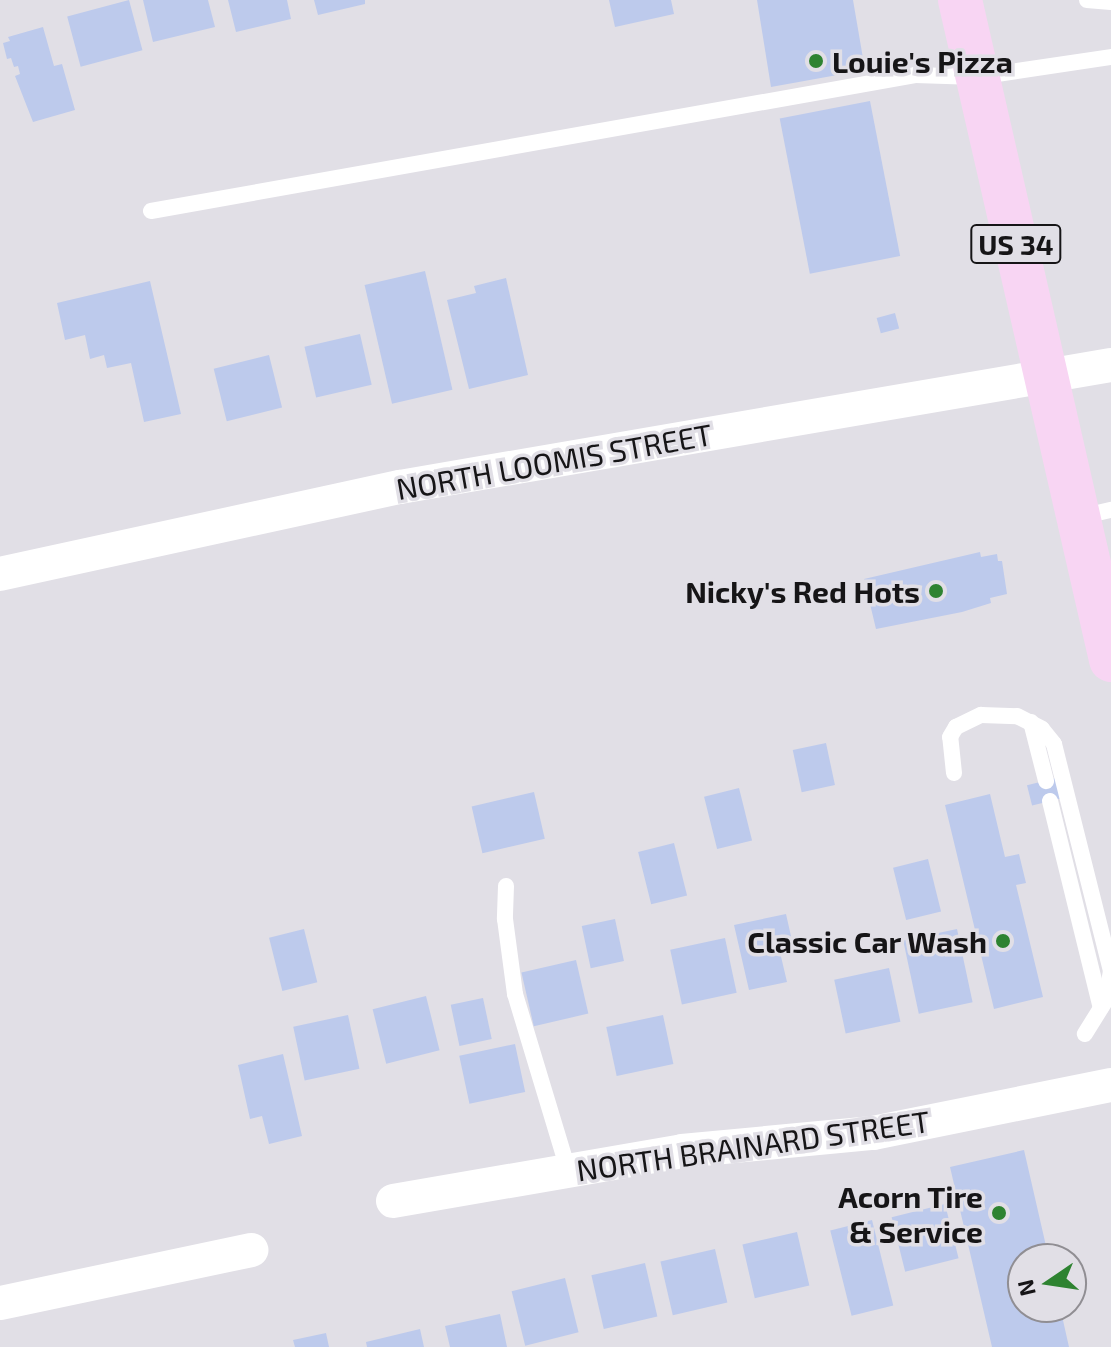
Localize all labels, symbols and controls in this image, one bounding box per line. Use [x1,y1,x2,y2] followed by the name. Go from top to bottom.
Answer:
[832,43,1013,79] place label: Louie's Pizza
[807,52,825,70] marker: Louie's Pizza
[970,220,1062,268] road number: US 34
[393,415,715,507] street label: NORTH LOOMIS STREET
[685,573,920,609] place label: Nicky's Red Hots
[927,582,945,600] marker: Nicky's Red Hots
[747,923,987,959] place label: Classic Car Wash
[994,932,1012,950] marker: Classic Car Wash
[574,1102,932,1188] street label: NORTH BRAINARD STREET
[838,1178,983,1248] place label: Acorn Tire & Service
[990,1204,1008,1222] marker: Acorn Tire & Service
[1007,1243,1087,1323] north arrow
[1011,1277,1040,1299] text: N

